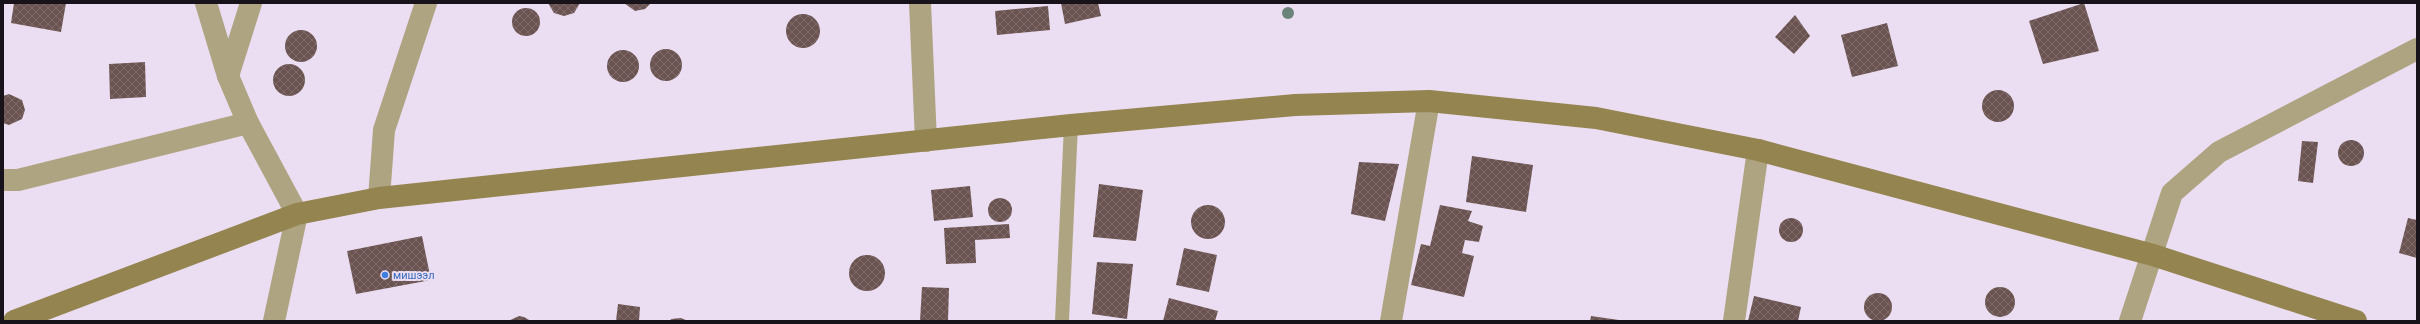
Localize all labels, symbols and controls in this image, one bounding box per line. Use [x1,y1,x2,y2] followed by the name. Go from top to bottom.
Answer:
[393,269,435,282] place label: мишээл
[380,270,390,280] marker: мишээл

